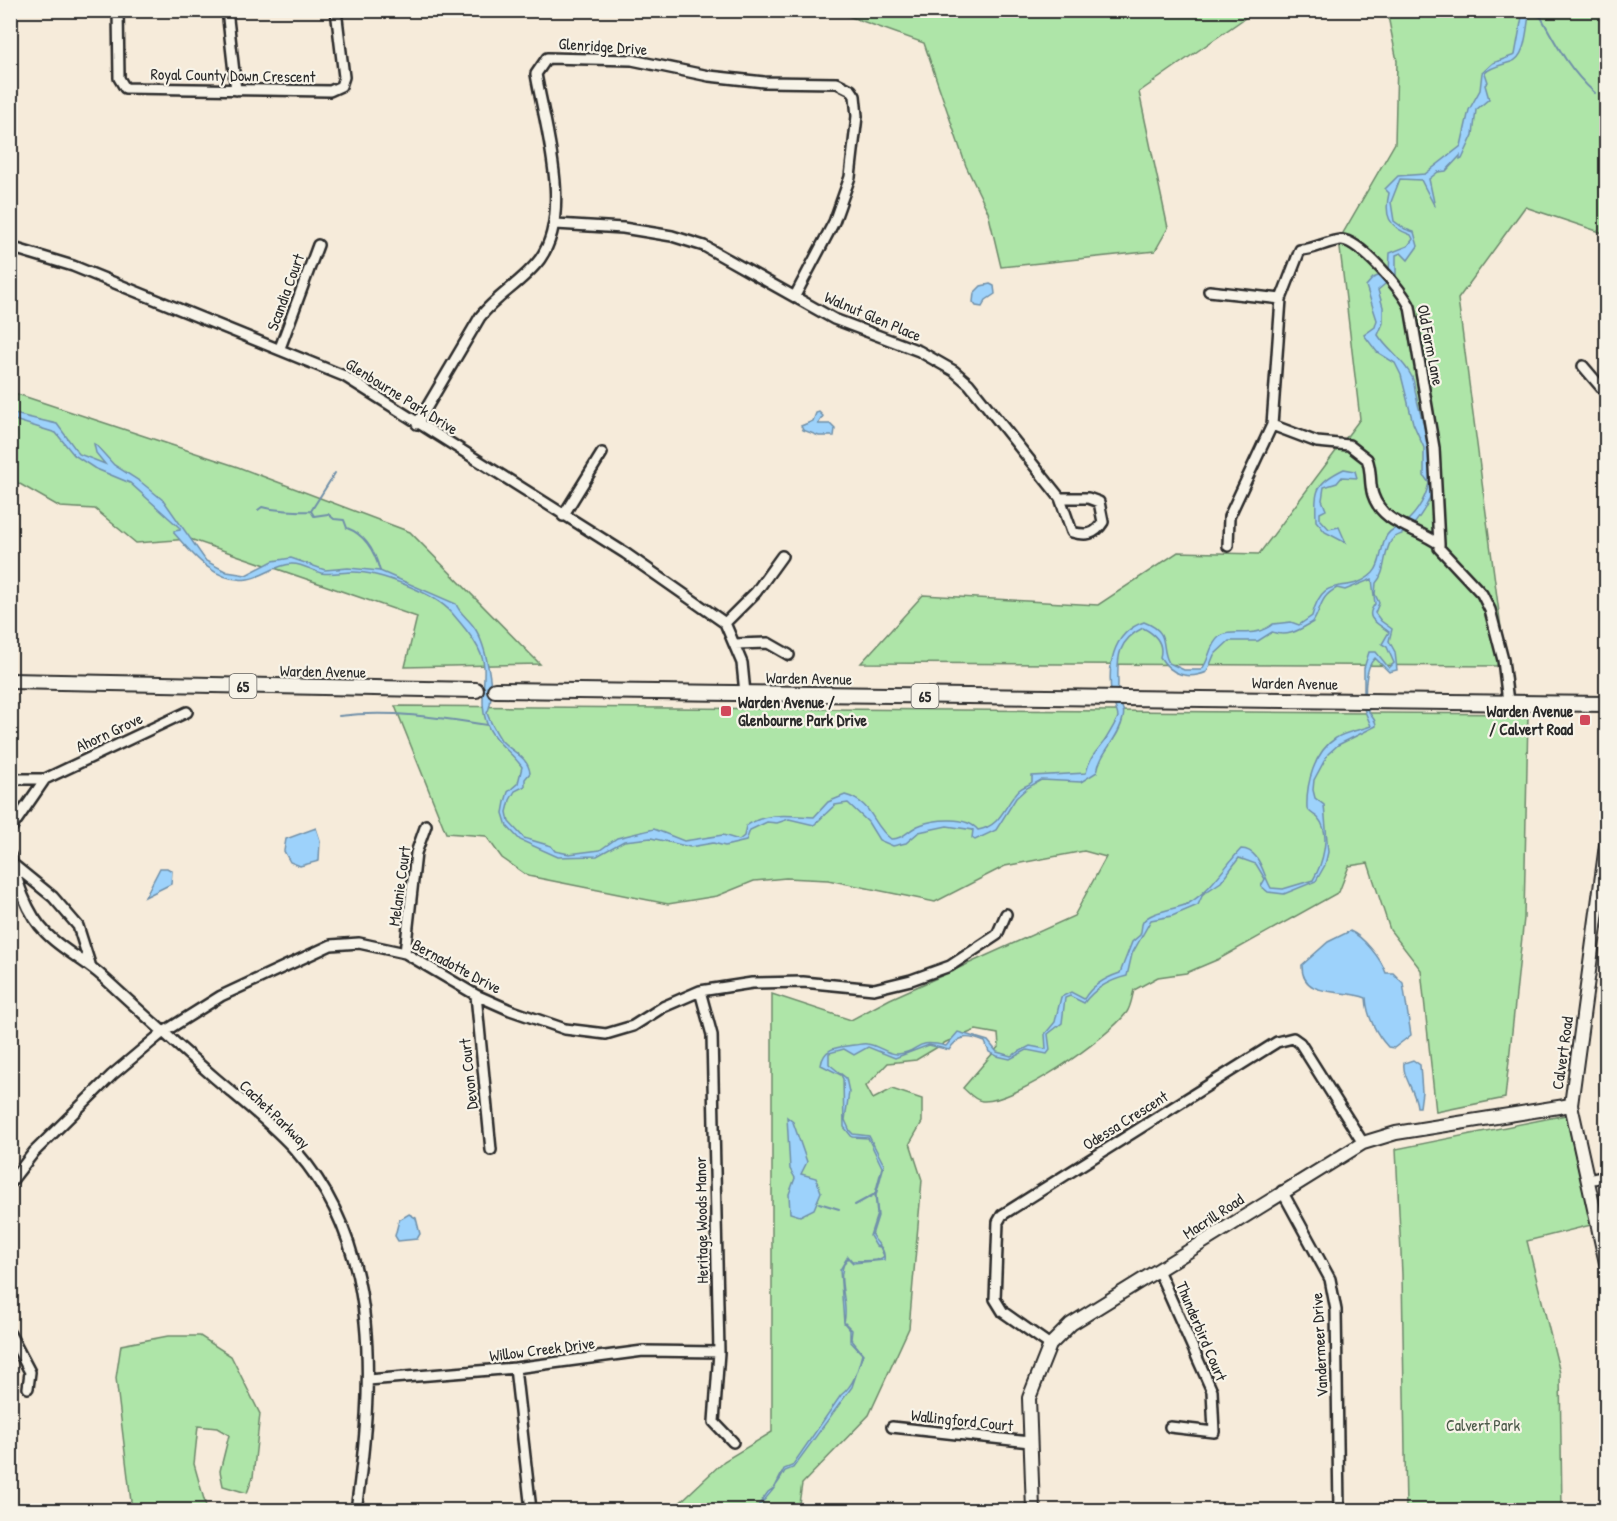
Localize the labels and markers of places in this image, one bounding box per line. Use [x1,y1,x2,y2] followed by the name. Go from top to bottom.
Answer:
[738,691,868,731] place label: Warden Avenue / Glenbourne Park Drive
[1487,700,1574,740] place label: Warden Avenue / Calvert Road
[719,704,733,718] marker: Warden Avenue / Glenbourne Park Drive
[1578,713,1592,727] marker: Warden Avenue / Calvert Road

